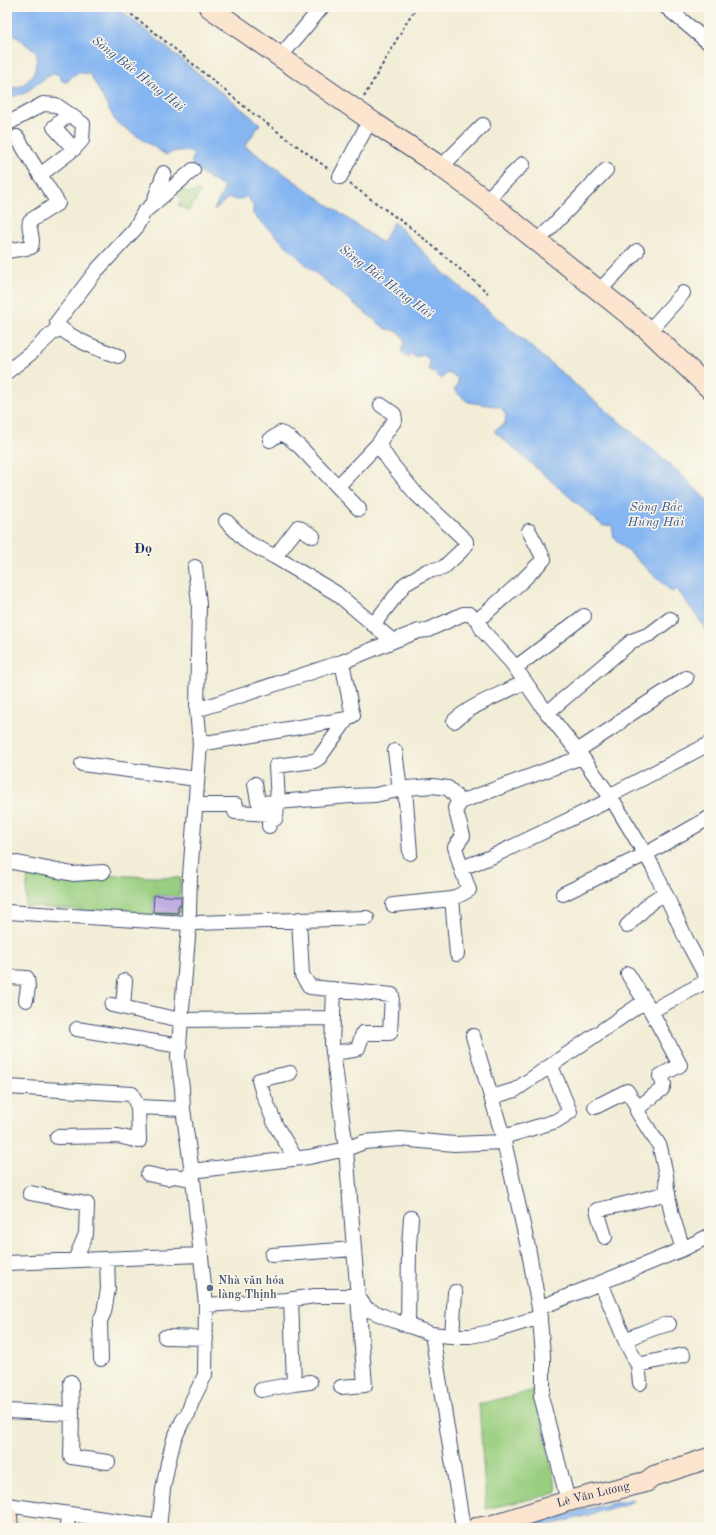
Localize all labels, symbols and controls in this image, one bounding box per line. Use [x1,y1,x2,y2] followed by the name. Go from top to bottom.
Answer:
[89,33,188,114] water label: Sông Bắc Hưng Hải
[337,242,436,322] water label: Sông Bắc Hưng Hải
[627,500,685,529] water label: Sông Bắc Hưng Hải
[134,542,152,556] district label: Đọ
[218,1275,284,1301] place label: Nhà văn hóa làng Thịnh
[205,1283,215,1293] marker: Nhà văn hóa làng Thịnh
[555,1480,631,1510] street label: Lê Văn Lương

